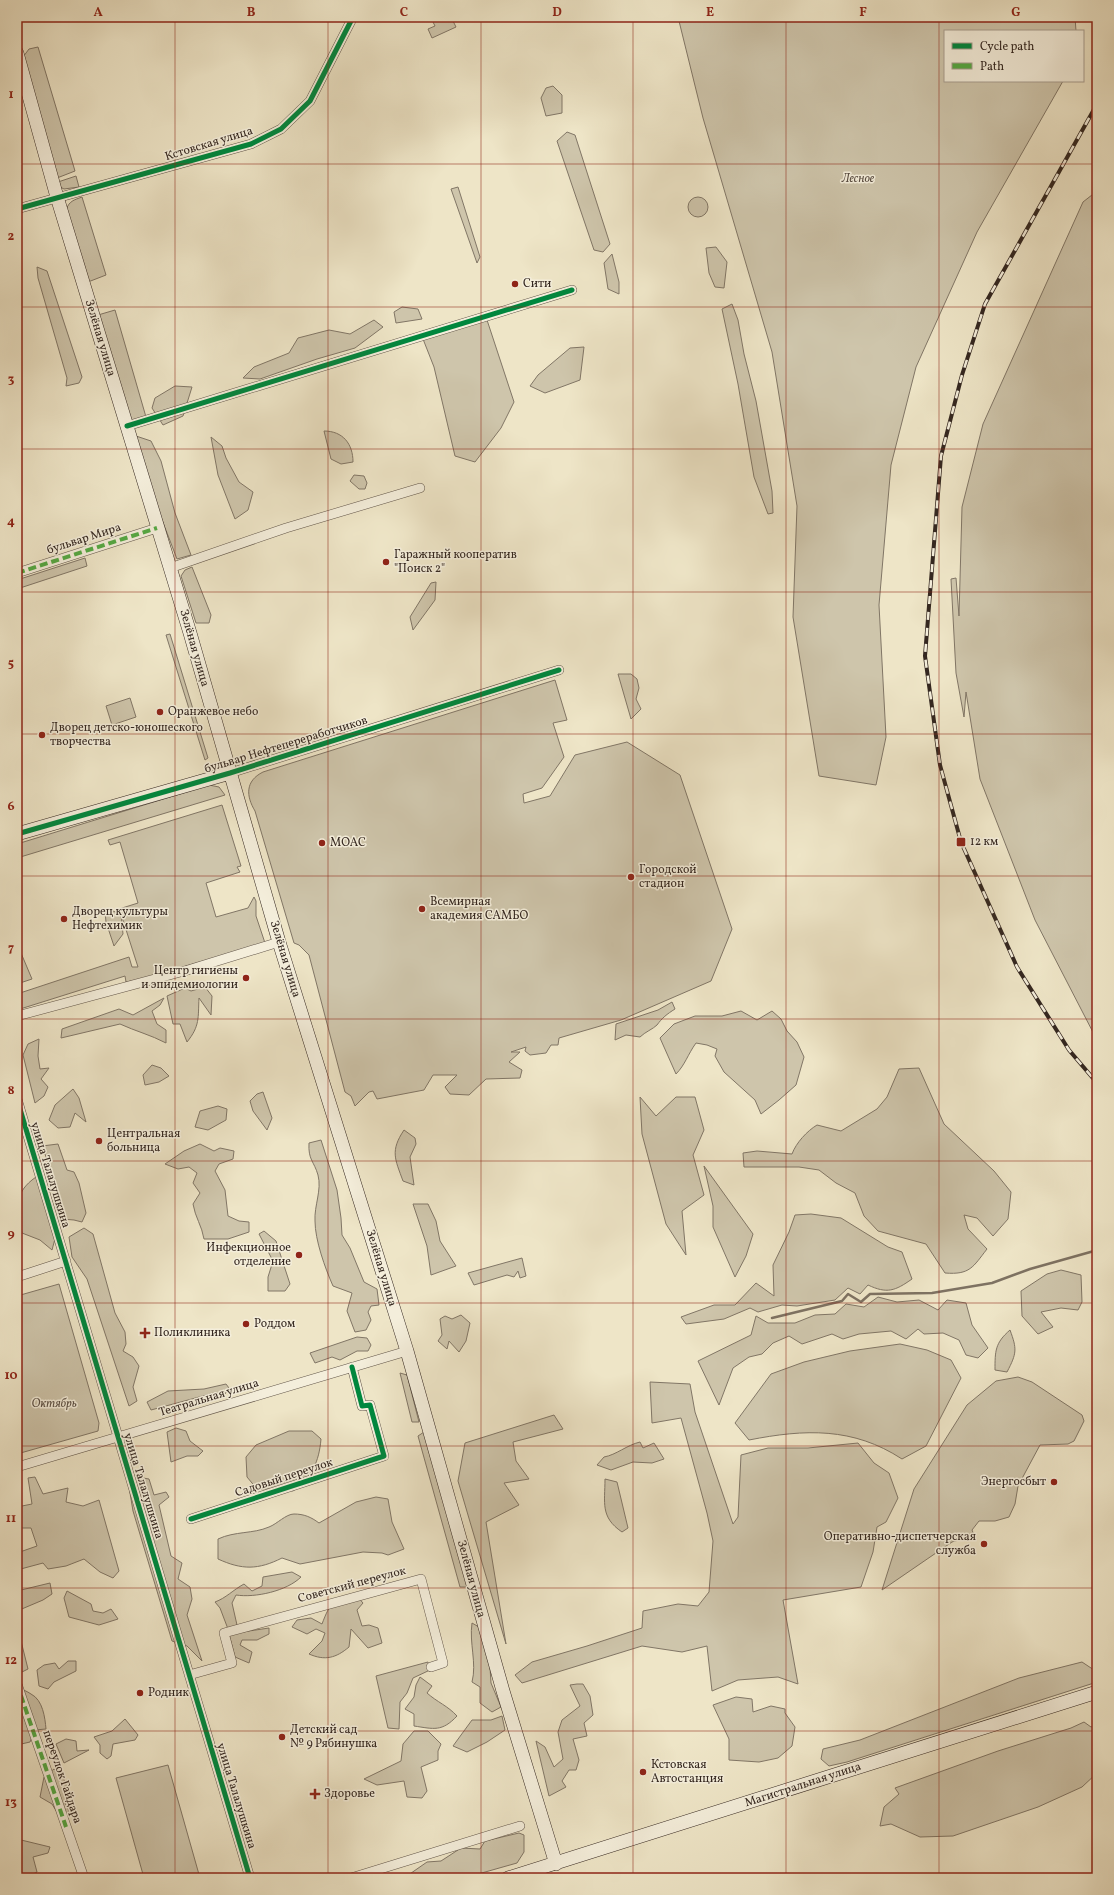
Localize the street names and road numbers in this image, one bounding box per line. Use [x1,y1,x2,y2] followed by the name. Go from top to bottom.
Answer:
[163,123,255,165] street label: Кстовская улица
[81,298,119,378] street label: Зелёная улица
[45,519,123,559] street label: бульвар Мира
[175,607,213,689] street label: Зелёная улица
[202,713,370,777] street label: бульвар Нефтепереработчиков
[266,919,304,999] street label: Зелёная улица
[26,1120,74,1230] street label: улица Талалушкина
[362,1228,400,1308] street label: Зелёная улица
[157,1375,261,1421] street label: Театральная улица
[119,1431,167,1541] street label: улица Талалушкина
[233,1454,335,1501] street label: Садовый переулок
[453,1538,489,1620] street label: Зелёная улица
[296,1563,408,1607] street label: Советский переулок
[39,1728,85,1826] street label: переулок Гайдара
[212,1741,260,1851] street label: улица Талалушкина
[743,1759,863,1811] street label: Магистральная улица

